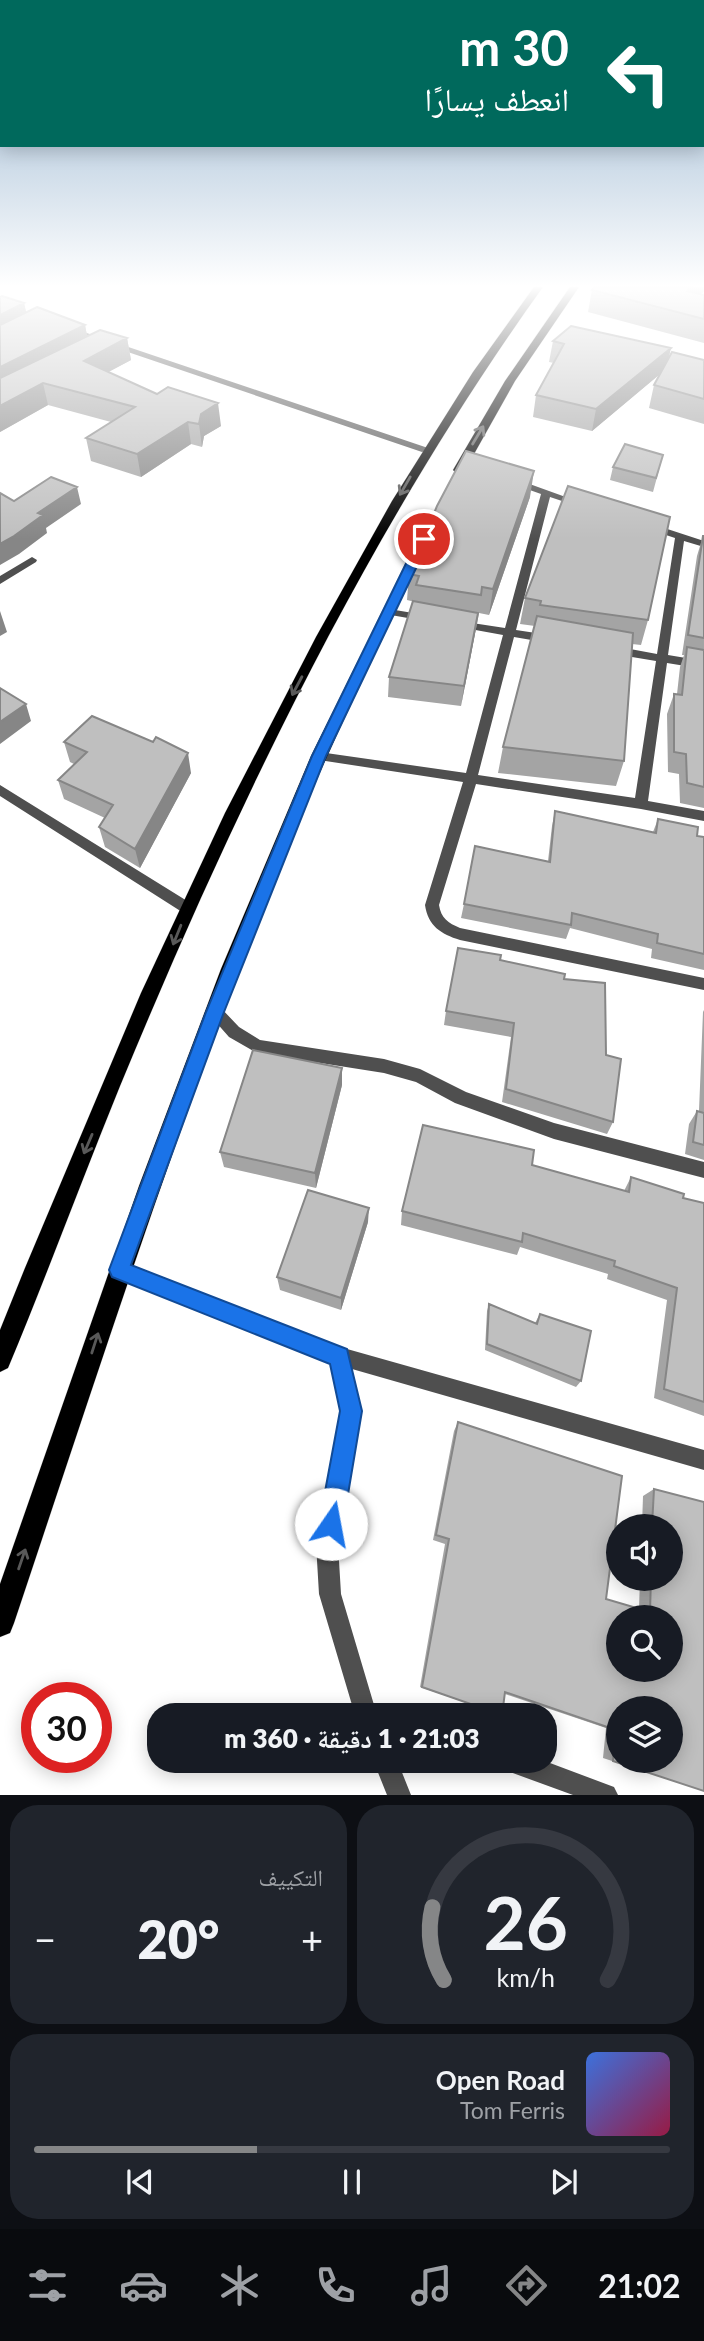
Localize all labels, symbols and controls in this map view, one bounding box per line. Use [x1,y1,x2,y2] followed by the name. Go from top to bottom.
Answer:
[459,18,569,76] text: 30 m
[593,28,684,119] icon: left
[425,79,569,118] text: انعطف يسارًا
[471,426,485,446] one-way arrow
[397,475,411,495] one-way arrow
[394,509,454,569] pin
[405,520,443,558] icon: arrive
[289,675,303,696] one-way arrow
[169,924,182,945] one-way arrow
[80,1133,93,1154] one-way arrow
[89,1333,102,1355] one-way arrow
[294,1487,368,1561] position arrow
[606,1514,683,1773] map controls
[606,1514,683,1591] button: sound
[17,1548,29,1570] one-way arrow
[606,1605,683,1682] button: search
[21,1682,112,1773] speed limit sign: 30
[606,1696,683,1773] button: layers
[224,1722,480,1754] text: 21:03 · 1 دقيقة · 360 m
[258,1863,323,1891] text: التكييف
[483,1879,568,1967] text: 26
[138,1908,219,1970] text: 20°
[34,1916,56,1962] text: −
[301,1916,323,1962] text: +
[496,1962,555,1992] text: km/h
[436,2064,565,2096] text: Open Road
[460,2096,565,2124] text: Tom Ferris
[121,2163,159,2201] icon: previous
[333,2163,371,2201] icon: pause
[545,2163,583,2201] icon: next
[23,2261,72,2310] icon: filters
[119,2261,168,2310] icon: car
[215,2261,264,2310] icon: climate
[311,2261,360,2310] icon: phone
[407,2261,456,2310] icon: music
[502,2261,551,2310] icon: directions
[598,2266,681,2305] text: 21:02

